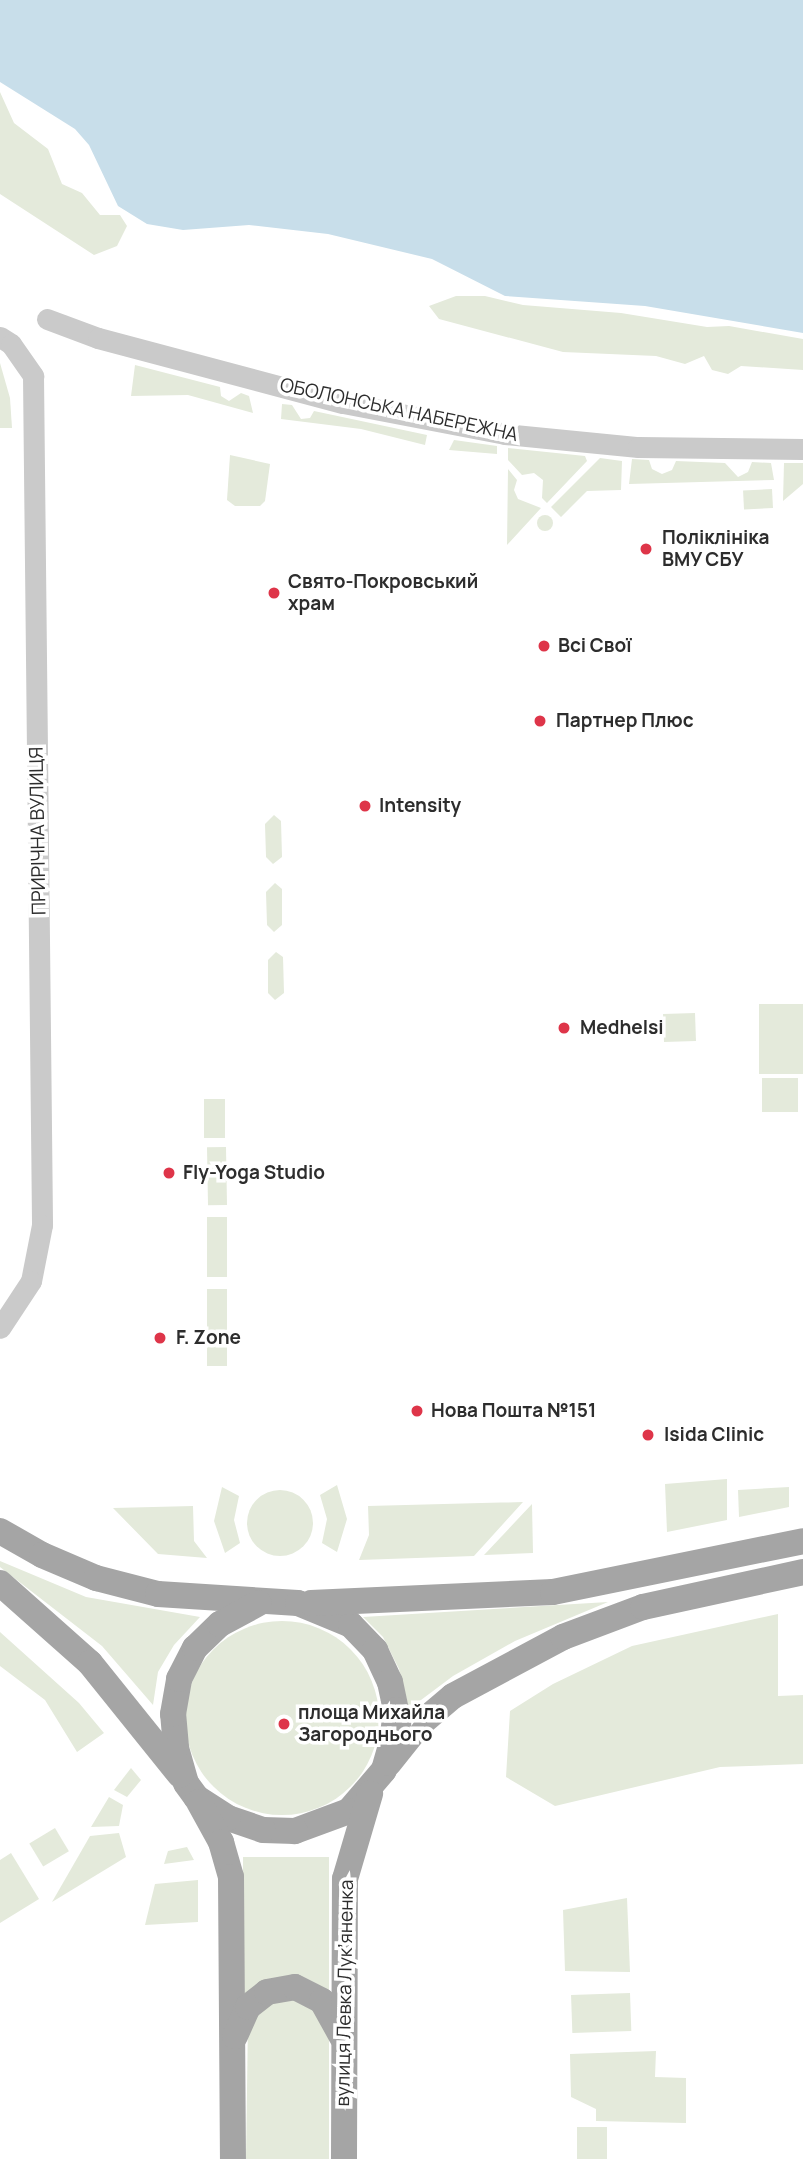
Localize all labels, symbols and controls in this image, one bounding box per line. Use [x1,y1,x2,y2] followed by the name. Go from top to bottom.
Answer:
[278,374,520,446] street label: ОБОЛОНСЬКА НАБЕРЕЖНА
[662,527,769,571] place label: Поліклініка ВМУ СБУ
[636,539,656,559] marker: Поліклініка ВМУ СБУ
[288,571,478,615] place label: Свято-Покровський храм
[266,585,282,601] marker: Свято-Покровський храм
[558,635,631,657] place label: Всі Свої
[536,638,552,654] marker: Всі Свої
[556,710,694,732] place label: Партнер Плюс
[530,711,550,731] marker: Партнер Плюс
[25,747,51,915] street label: ПРИРІЧНА ВУЛИЦЯ
[379,795,461,817] place label: Intensity
[357,798,373,814] marker: Intensity
[580,1017,664,1039] place label: Medhelsi
[554,1018,574,1038] marker: Medhelsi
[183,1162,325,1184] place label: Fly-Yoga Studio
[161,1165,177,1181] marker: Fly-Yoga Studio
[176,1327,241,1349] place label: F. Zone
[150,1328,170,1348] marker: F. Zone
[431,1400,596,1422] place label: Нова Пошта №151
[409,1403,425,1419] marker: Нова Пошта №151
[664,1424,764,1446] place label: Isida Clinic
[638,1425,658,1445] marker: Isida Clinic
[298,1702,445,1746] place label: площа Михайла Загороднього
[276,1716,292,1732] marker: площа Михайла Загороднього
[332,1879,358,2107] street label: вулиця Левка Лукʼяненка

